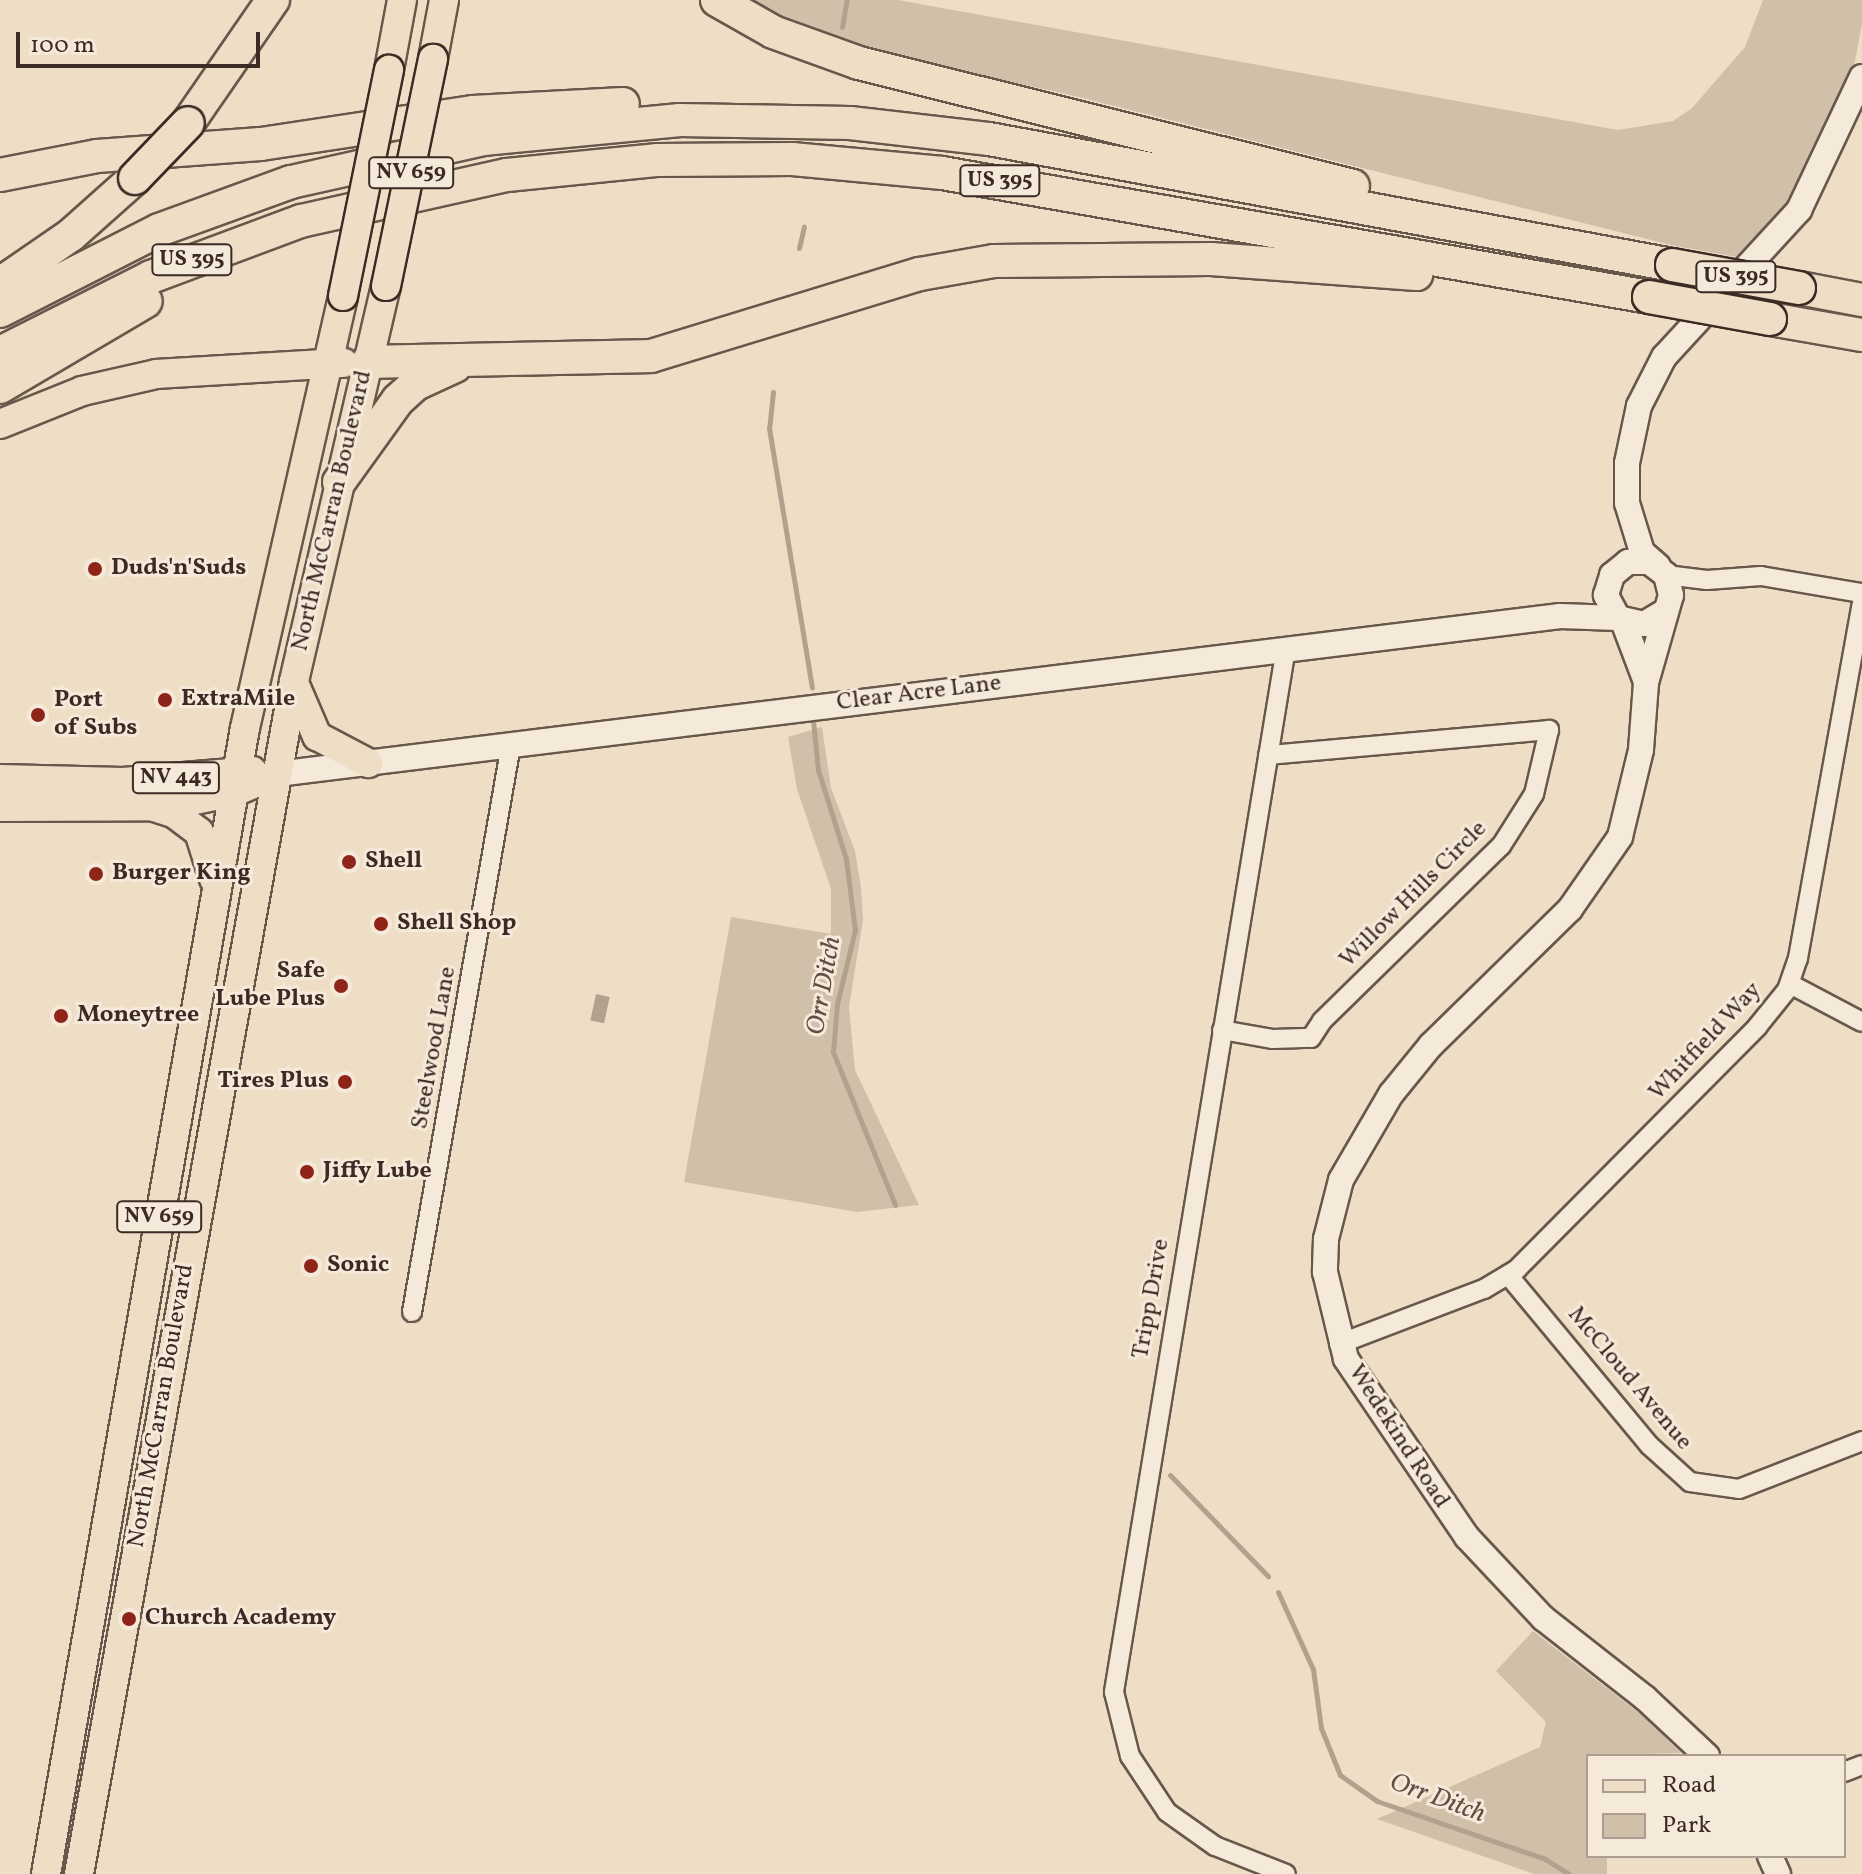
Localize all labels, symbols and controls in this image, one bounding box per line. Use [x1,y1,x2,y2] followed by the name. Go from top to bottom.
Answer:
[20,16,264,66] scale bar
[30,29,95,63] text: 100 m
[367,155,455,191] road number: NV 659
[958,163,1042,199] road number: US 395
[150,242,234,278] road number: US 395
[1694,259,1778,295] road number: US 395
[287,368,379,654] street label: North McCarran Boulevard
[111,555,246,583] place label: Duds'n'Suds
[86,560,104,578] marker: Duds'n'Suds
[835,670,1003,718] street label: Clear Acre Lane
[181,686,295,714] place label: ExtraMile
[54,687,135,743] place label: Port of Subs
[156,691,174,709] marker: ExtraMile
[29,706,47,724] marker: Port of Subs
[130,760,222,796] road number: NV 443
[1334,815,1494,975] street label: Willow Hills Circle
[365,848,422,876] place label: Shell
[340,853,358,871] marker: Shell
[112,860,251,888] place label: Burger King
[87,865,105,883] marker: Burger King
[397,910,516,938] place label: Shell Shop
[372,915,390,933] marker: Shell Shop
[801,934,849,1038] water label: Orr Ditch
[215,958,325,1014] place label: Safe Lube Plus
[407,964,463,1132] street label: Steelwood Lane
[1644,976,1768,1108] street label: Whitfield Way
[332,977,350,995] marker: Safe Lube Plus
[77,1002,199,1030] place label: Moneytree
[52,1007,70,1025] marker: Moneytree
[217,1068,329,1096] place label: Tires Plus
[336,1073,354,1091] marker: Tires Plus
[323,1158,432,1186] place label: Jiffy Lube
[298,1163,316,1181] marker: Jiffy Lube
[115,1199,203,1235] road number: NV 659
[1127,1237,1177,1361] street label: Tripp Drive
[327,1252,389,1280] place label: Sonic
[302,1257,320,1275] marker: Sonic
[123,1262,201,1550] street label: North McCarran Boulevard
[1561,1301,1697,1457] street label: McCloud Avenue
[1341,1360,1455,1514] street label: Wedekind Road
[145,1605,336,1633] place label: Church Academy
[120,1610,138,1628] marker: Church Academy
[1586,1754,1846,1858] legend
[1385,1767,1489,1831] water label: Orr Ditch
[1662,1769,1716,1803] text: Road
[1662,1809,1711,1843] text: Park

